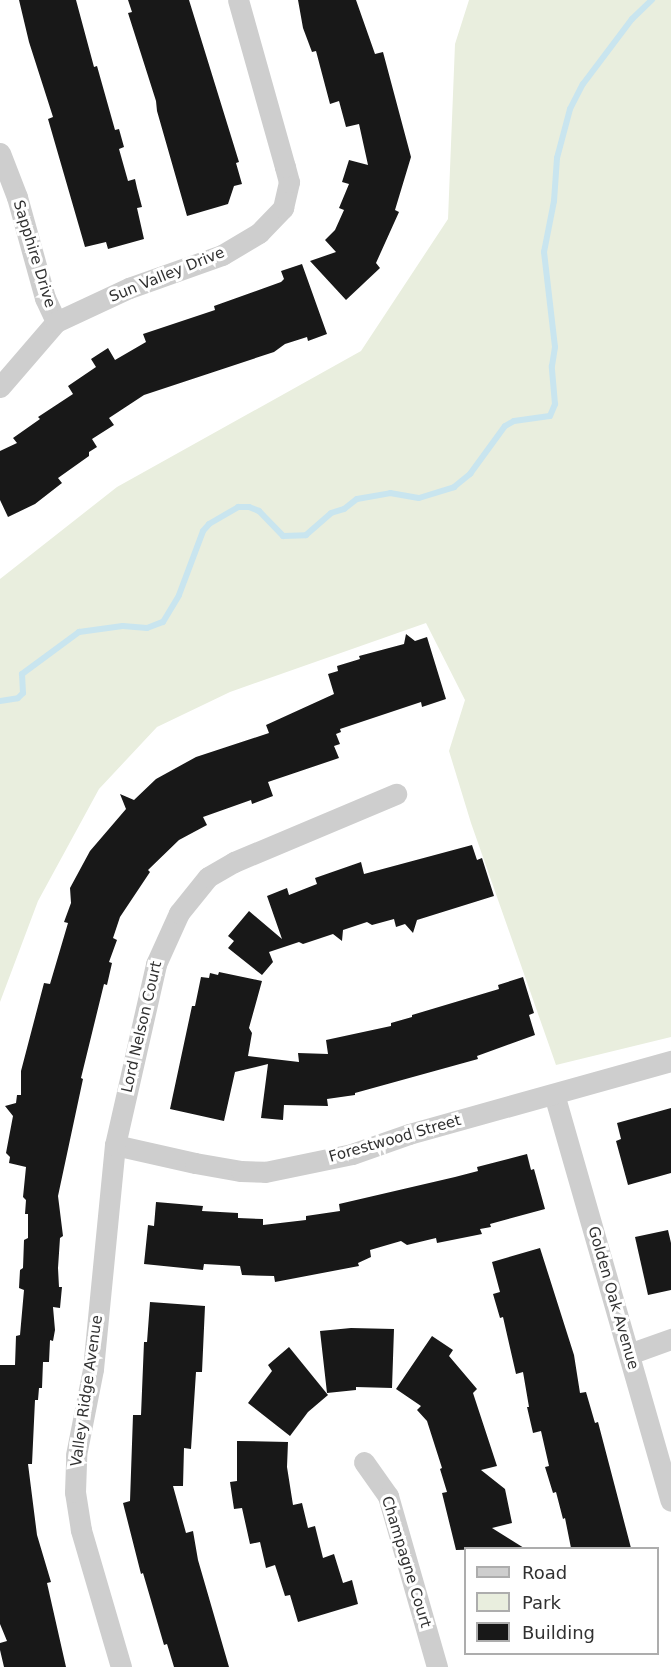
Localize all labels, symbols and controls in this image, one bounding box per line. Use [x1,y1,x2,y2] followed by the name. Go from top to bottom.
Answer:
[9,198,59,310] street label: Sapphire Drive
[107,244,227,306] street label: Sun Valley Drive
[118,959,166,1095] street label: Lord Nelson Court
[327,1112,463,1166] street label: Forestwood Street
[584,1224,642,1372] street label: Golden Oak Avenue
[67,1314,107,1468] street label: Valley Ridge Avenue
[377,1494,435,1630] street label: Champagne Court
[464,1547,659,1655] legend
[522,1562,567,1583] text: Road
[522,1592,561,1613] text: Park
[522,1622,595,1643] text: Building

